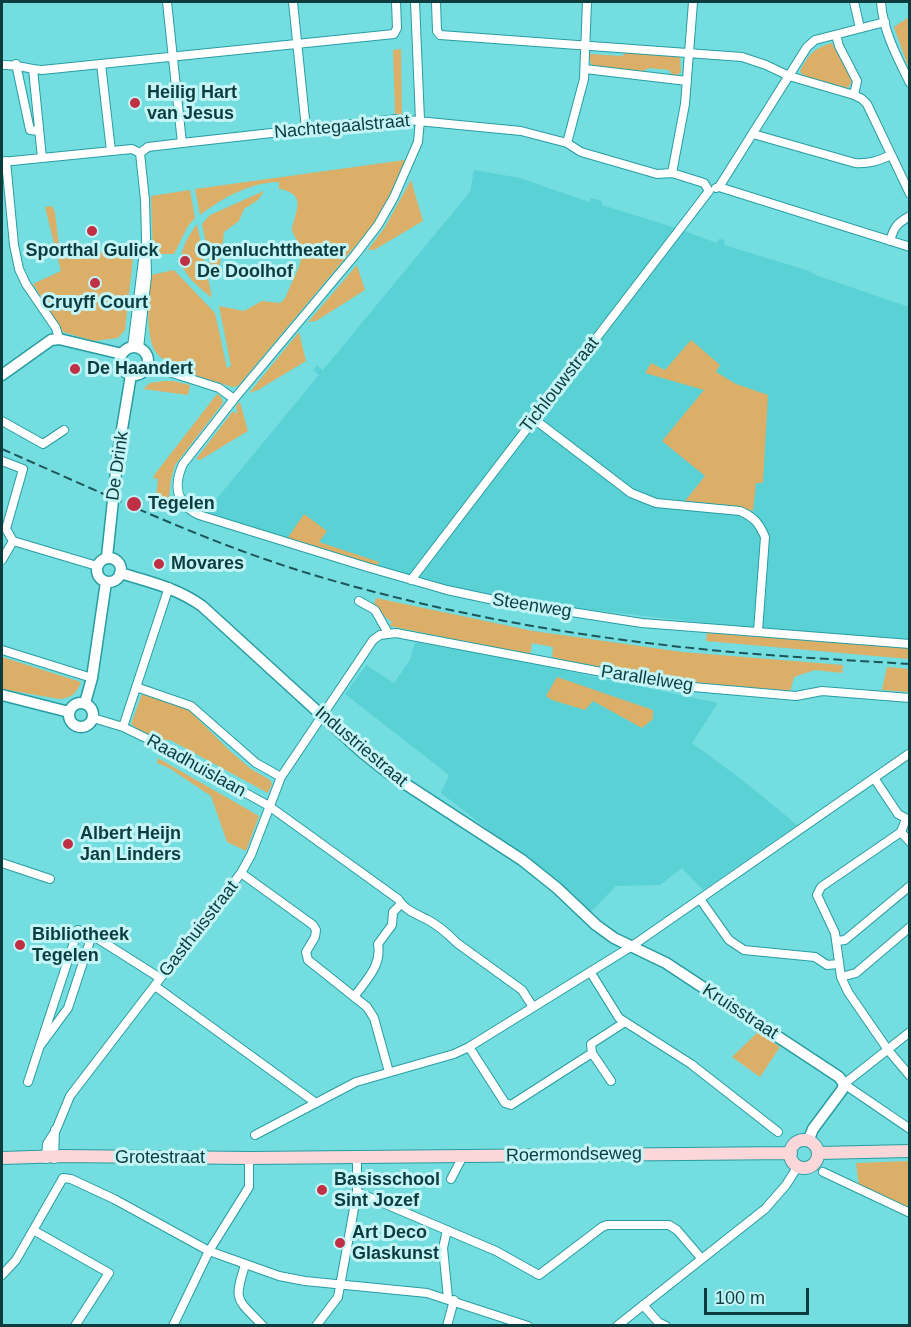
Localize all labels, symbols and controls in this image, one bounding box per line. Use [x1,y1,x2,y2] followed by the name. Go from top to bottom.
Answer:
[147,82,237,124] place label: Heilig Hart van Jesus
[128,96,142,110] marker: Heilig Hart van Jesus
[273,110,411,144] street label: Nachtegaalstraat
[85,224,99,238] marker: Sporthal Gulick
[25,240,159,262] place label: Sporthal Gulick
[197,240,346,282] place label: Openluchttheater De Doolhof
[178,254,192,268] marker: Openluchttheater De Doolhof
[88,276,102,290] marker: Cruyff Court
[42,292,148,314] place label: Cruyff Court
[516,333,604,437] street label: Tichlouwstraat
[87,358,193,380] place label: De Haandert
[68,362,82,376] marker: De Haandert
[102,430,134,502] street label: De Drink
[148,493,215,515] place label: Tegelen
[125,495,143,513] marker: Tegelen
[171,553,244,575] place label: Movares
[152,557,166,571] marker: Movares
[491,589,573,623] street label: Steenweg
[599,661,695,697] street label: Parallelweg
[310,702,412,792] street label: Industriestraat
[143,730,249,802] street label: Raadhuislaan
[80,823,181,866] place label: Albert Heijn Jan Linders
[61,837,75,851] marker: Albert Heijn Jan Linders
[155,877,243,981] street label: Gasthuisstraat
[32,924,129,966] place label: Bibliotheek Tegelen
[13,938,27,952] marker: Bibliotheek Tegelen
[698,980,782,1044] street label: Kruisstraat
[506,1143,642,1167] street label: Roermondseweg
[115,1147,205,1169] street label: Grotestraat
[334,1169,440,1212] place label: Basisschool Sint Jozef
[315,1183,329,1197] marker: Basisschool Sint Jozef
[352,1222,439,1264] place label: Art Deco Glaskunst
[333,1236,347,1250] marker: Art Deco Glaskunst
[707,1276,812,1314] scale bar
[715,1288,765,1308] text: 100 m

